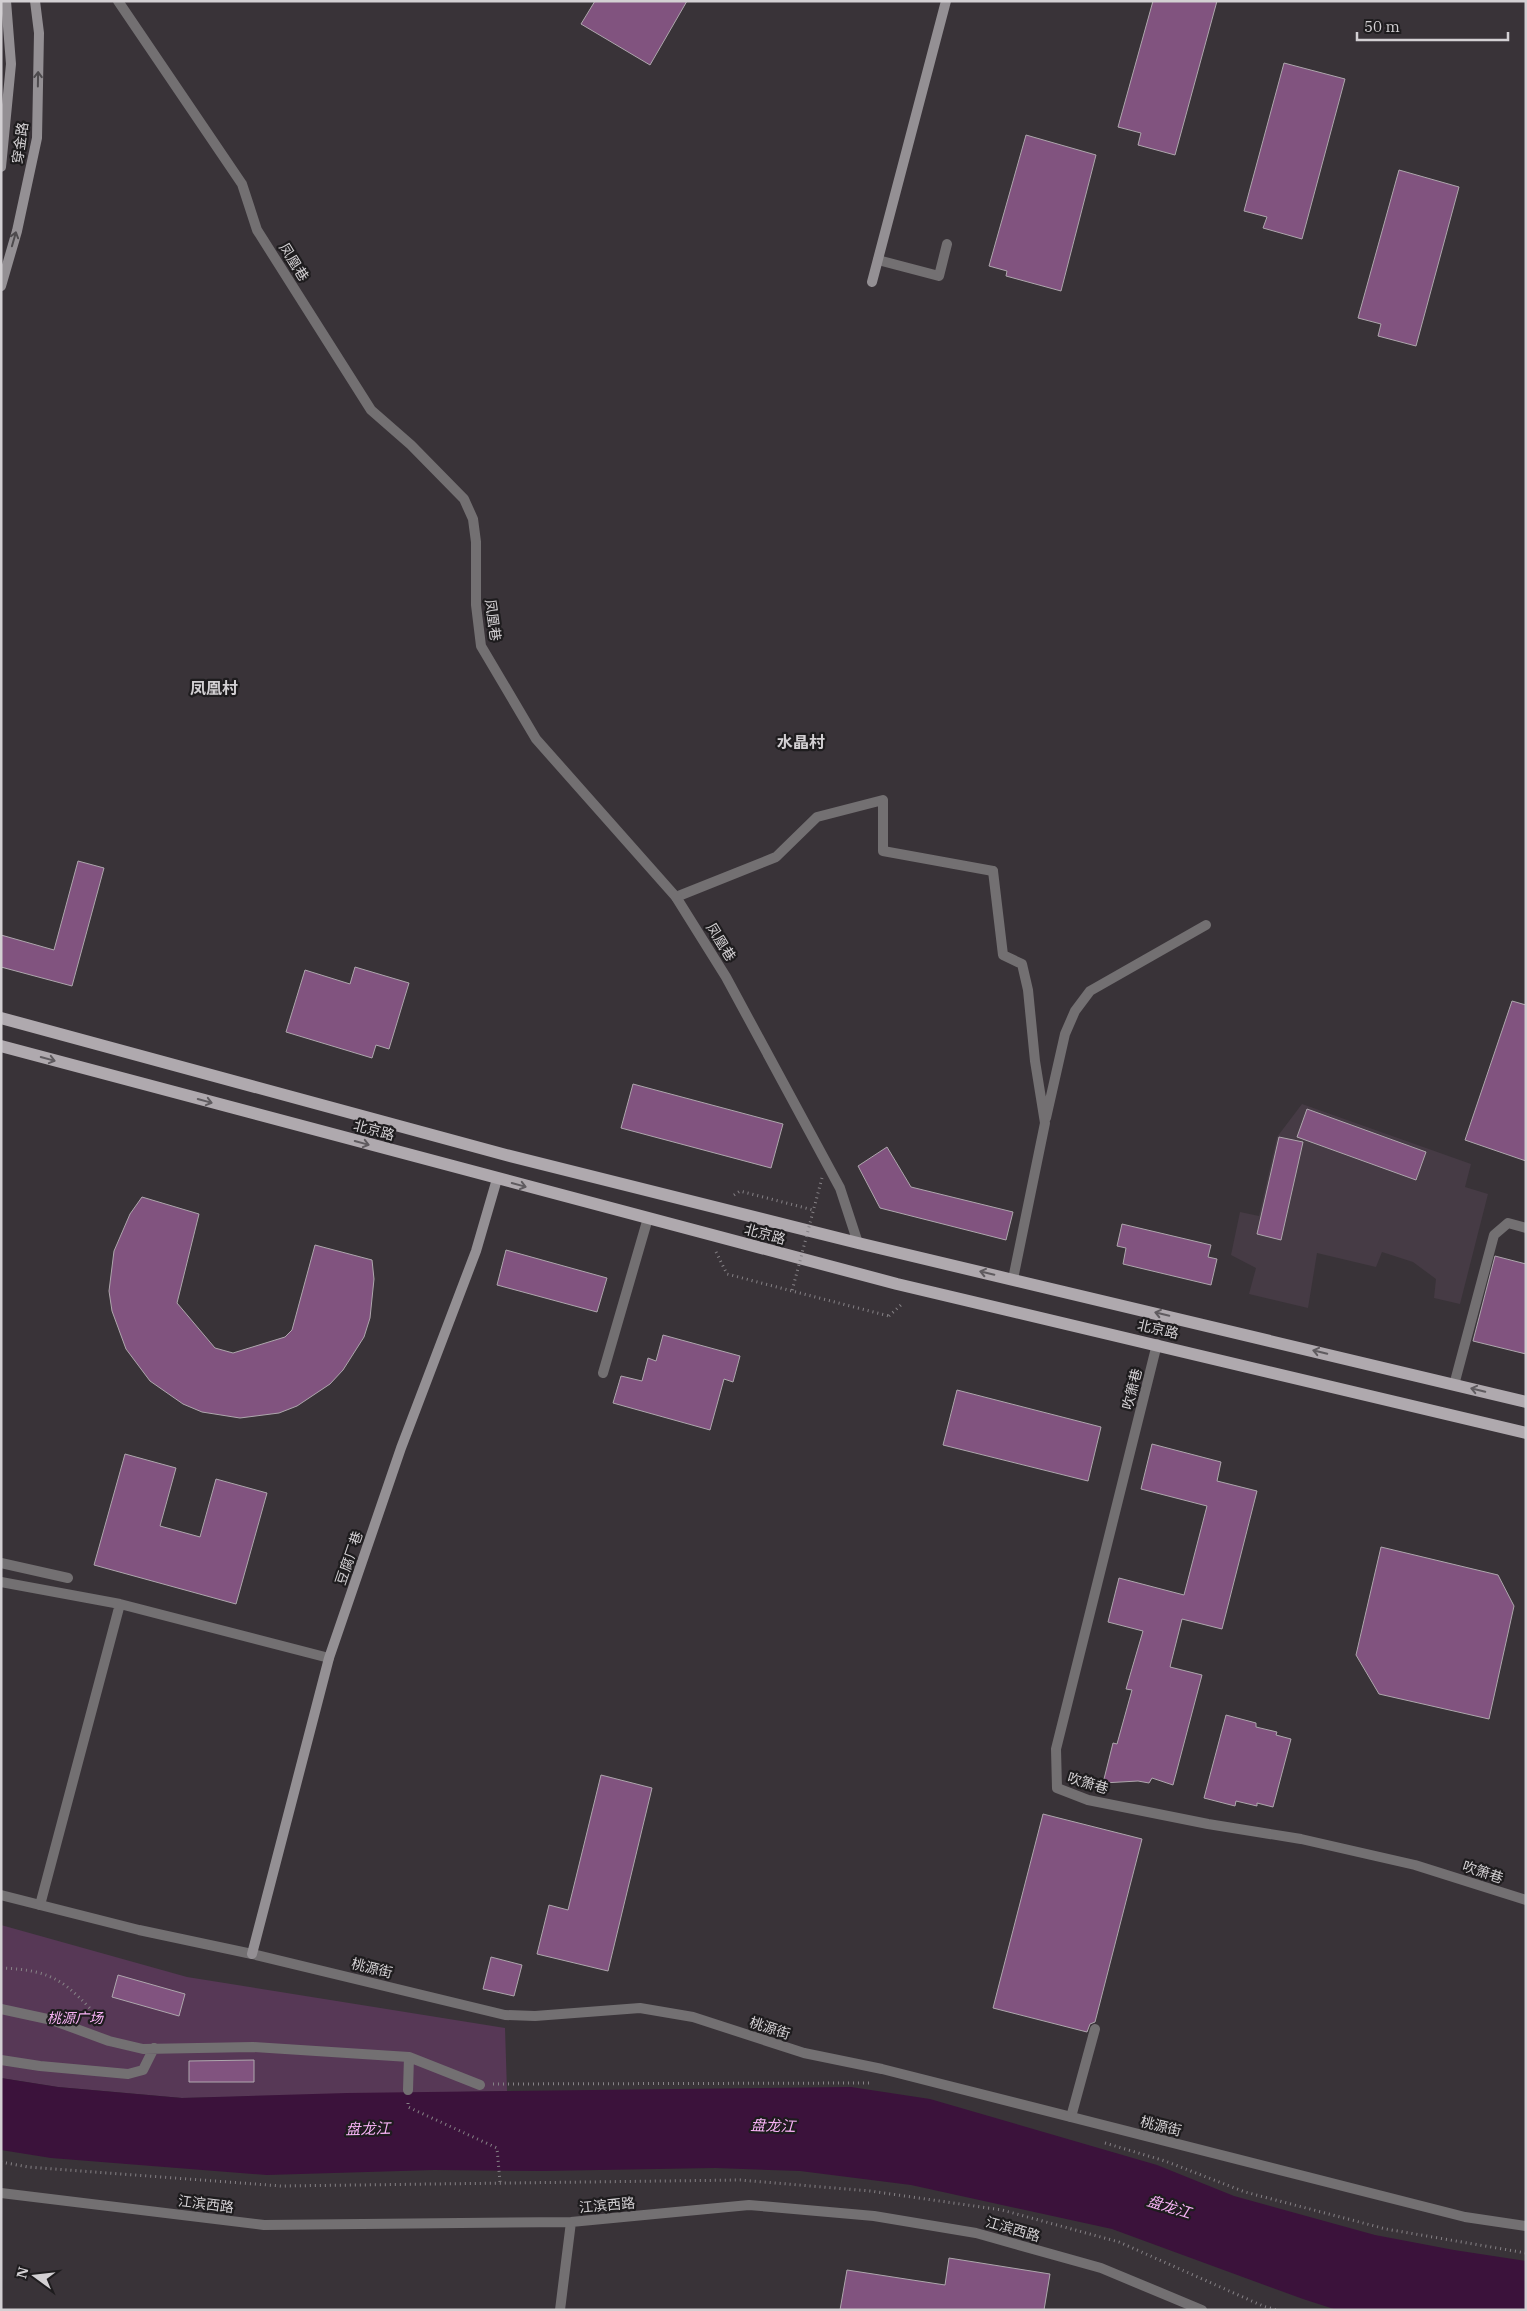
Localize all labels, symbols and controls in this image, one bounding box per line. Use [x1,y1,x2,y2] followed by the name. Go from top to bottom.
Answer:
[1357,10,1508,42] scale bar
[1364,17,1400,36] text: 50 m
[33,71,43,88] one-way arrow
[8,121,32,165] street label: 穿金路
[10,231,20,247] one-way arrow
[275,239,313,285] street label: 凤凰巷
[481,598,505,642] street label: 凤凰巷
[190,678,238,698] district label: 凤凰村
[777,732,825,752] district label: 水晶村
[702,919,740,965] street label: 凤凰巷
[40,1054,56,1064] one-way arrow
[197,1096,213,1106] one-way arrow
[351,1116,397,1144] street label: 北京路
[354,1138,370,1148] one-way arrow
[511,1180,527,1190] one-way arrow
[742,1220,788,1248] street label: 北京路
[980,1268,996,1277] one-way arrow
[1155,1309,1171,1318] one-way arrow
[1136,1316,1180,1342] street label: 北京路
[1313,1347,1329,1356] one-way arrow
[1118,1366,1146,1412] street label: 吹箫巷
[1471,1385,1487,1394] one-way arrow
[331,1529,367,1587] street label: 豆腐厂巷
[1065,1768,1111,1798] street label: 吹箫巷
[1460,1857,1506,1887] street label: 吹箫巷
[349,1954,395,1982] street label: 桃源街
[47,2009,104,2027] park label: 桃源广场
[747,2013,793,2043] street label: 桃源街
[1138,2112,1184,2140] street label: 桃源街
[750,2115,798,2136] water label: 盘龙江
[345,2119,393,2138] water label: 盘龙江
[1145,2191,1195,2223] water label: 盘龙江
[177,2192,235,2216] street label: 江滨西路
[578,2194,636,2216] street label: 江滨西路
[984,2213,1042,2245] street label: 江滨西路
[10,2251,60,2301] north arrow
[12,2265,33,2280] text: N

